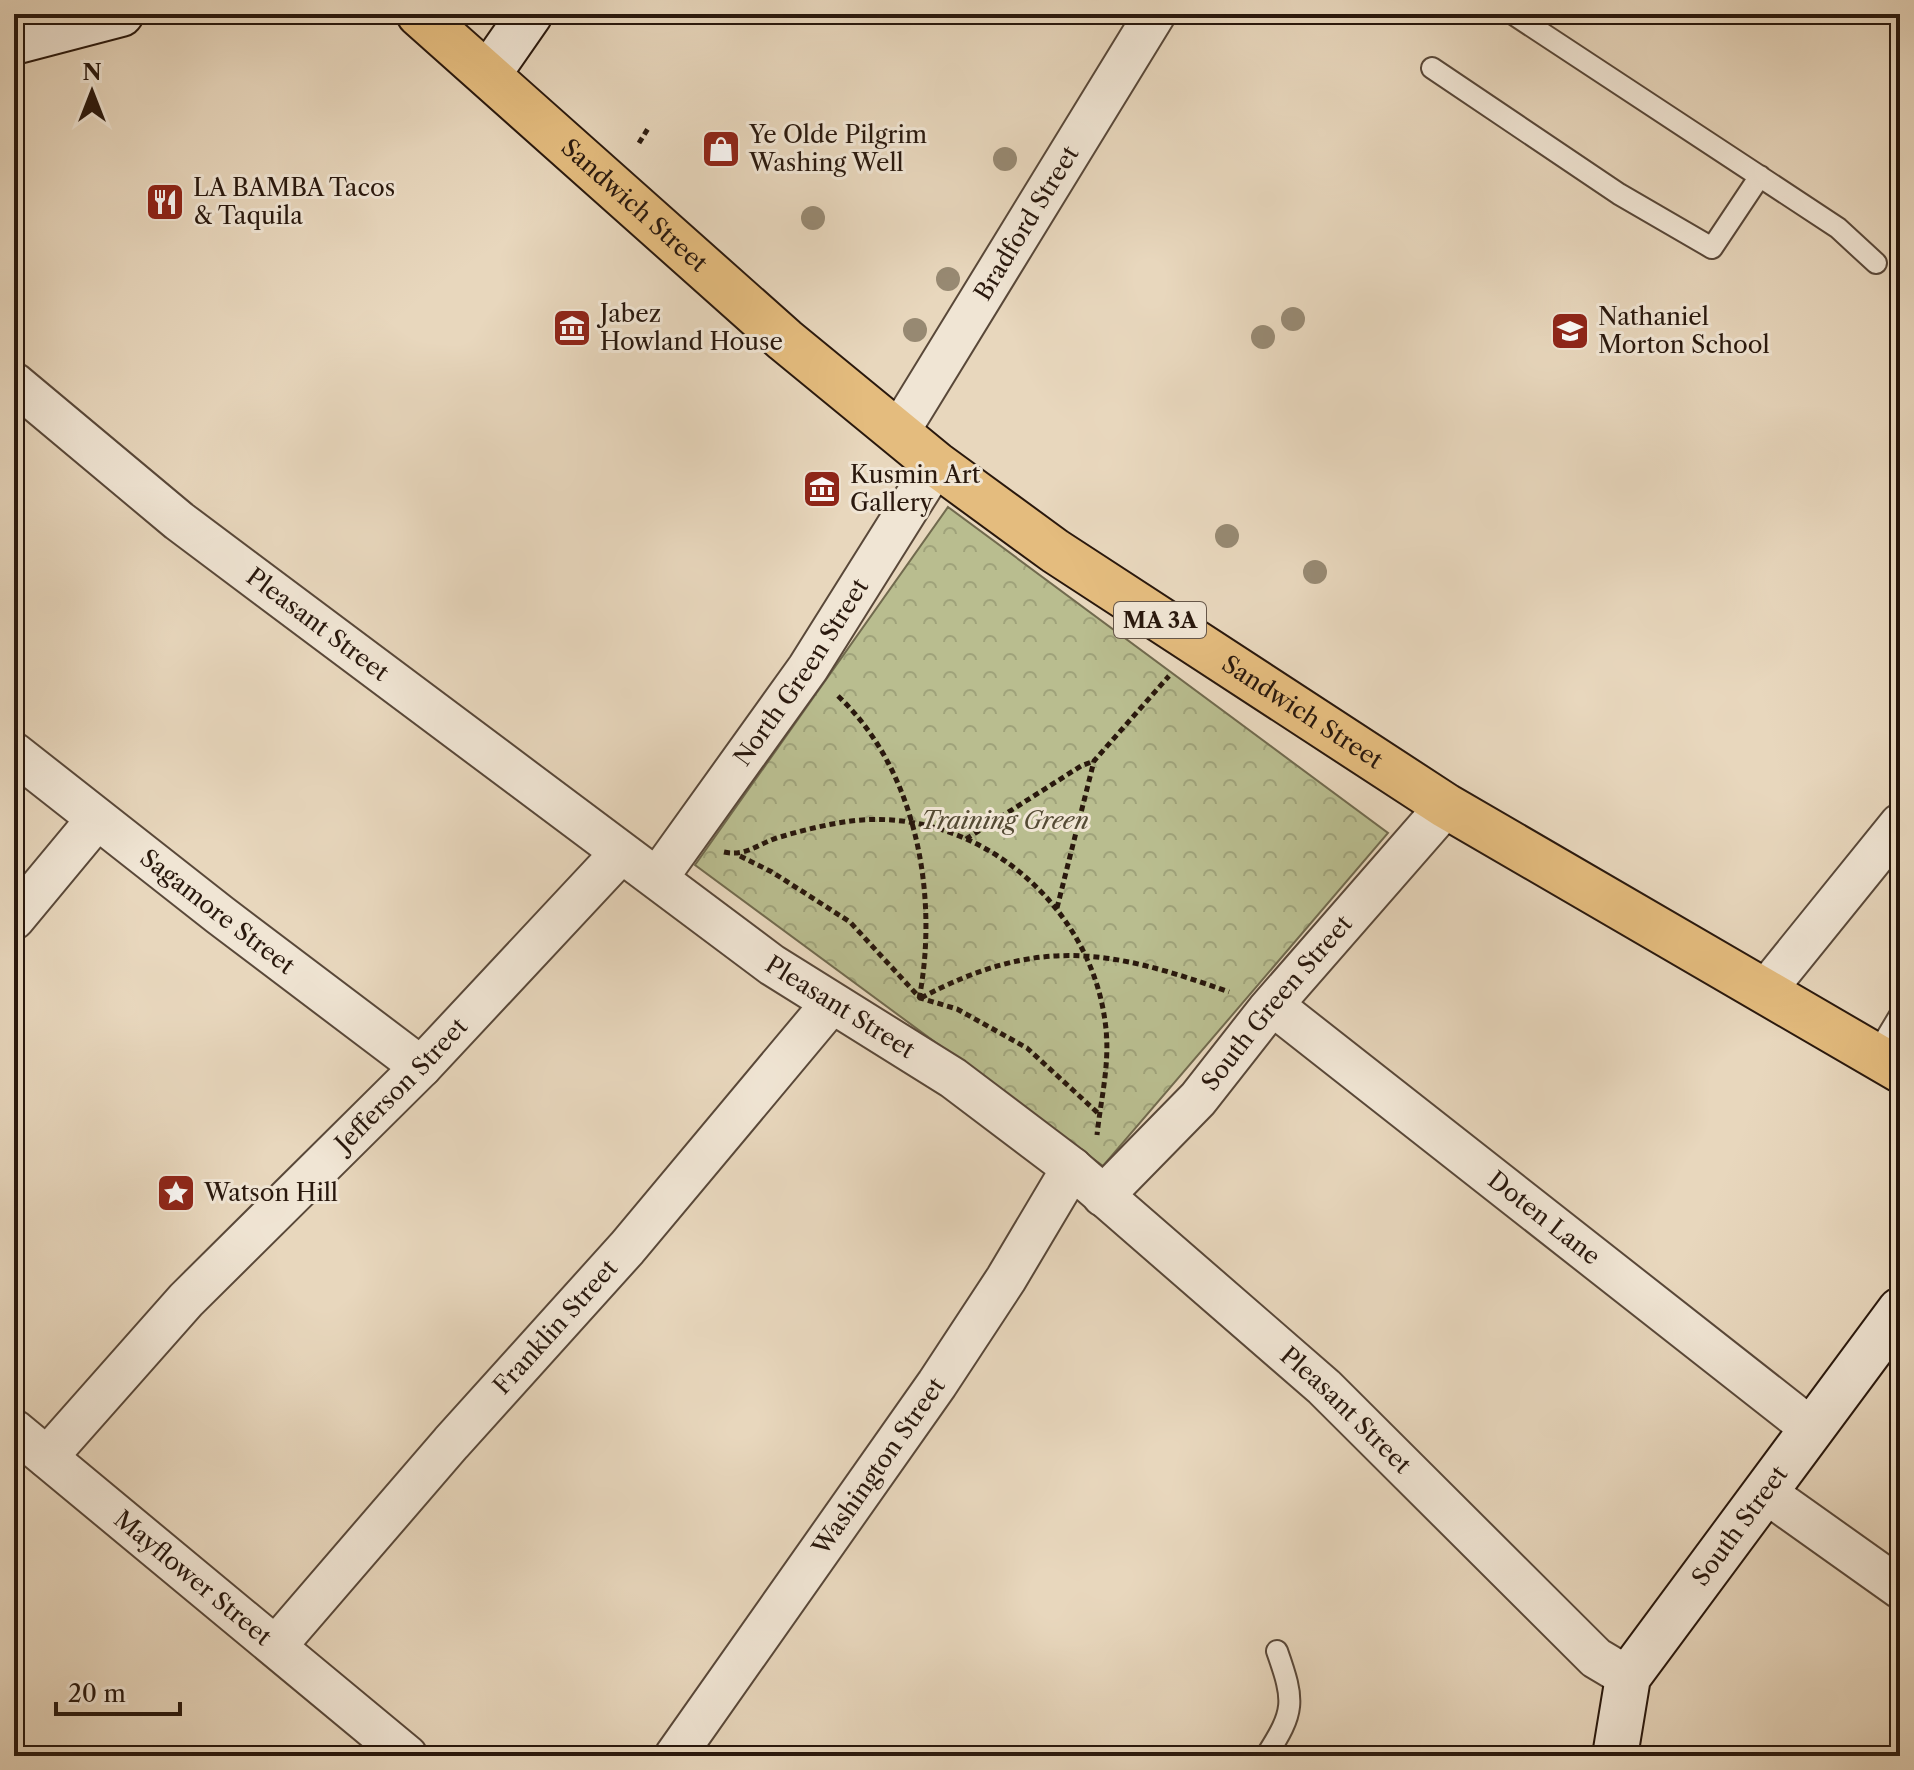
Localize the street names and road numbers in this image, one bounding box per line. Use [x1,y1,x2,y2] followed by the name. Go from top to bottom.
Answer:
[555,133,714,278] street label: Sandwich Street
[968,140,1085,306] street label: Bradford Street
[241,562,395,687] street label: Pleasant Street
[728,573,875,771] street label: North Green Street
[1114,602,1206,638] road number: MA 3A
[1217,649,1389,775] street label: Sandwich Street
[135,843,301,980] street label: Sagamore Street
[1195,909,1358,1096] street label: South Green Street
[760,950,921,1065] street label: Pleasant Street
[326,1011,474,1160] street label: Jefferson Street
[1482,1165,1606,1271] street label: Doten Lane
[487,1253,624,1400] street label: Franklin Street
[1274,1341,1418,1480] street label: Pleasant Street
[806,1372,951,1561] street label: Washington Street
[1686,1460,1794,1591] street label: South Street
[108,1504,278,1652] street label: Mayflower Street

